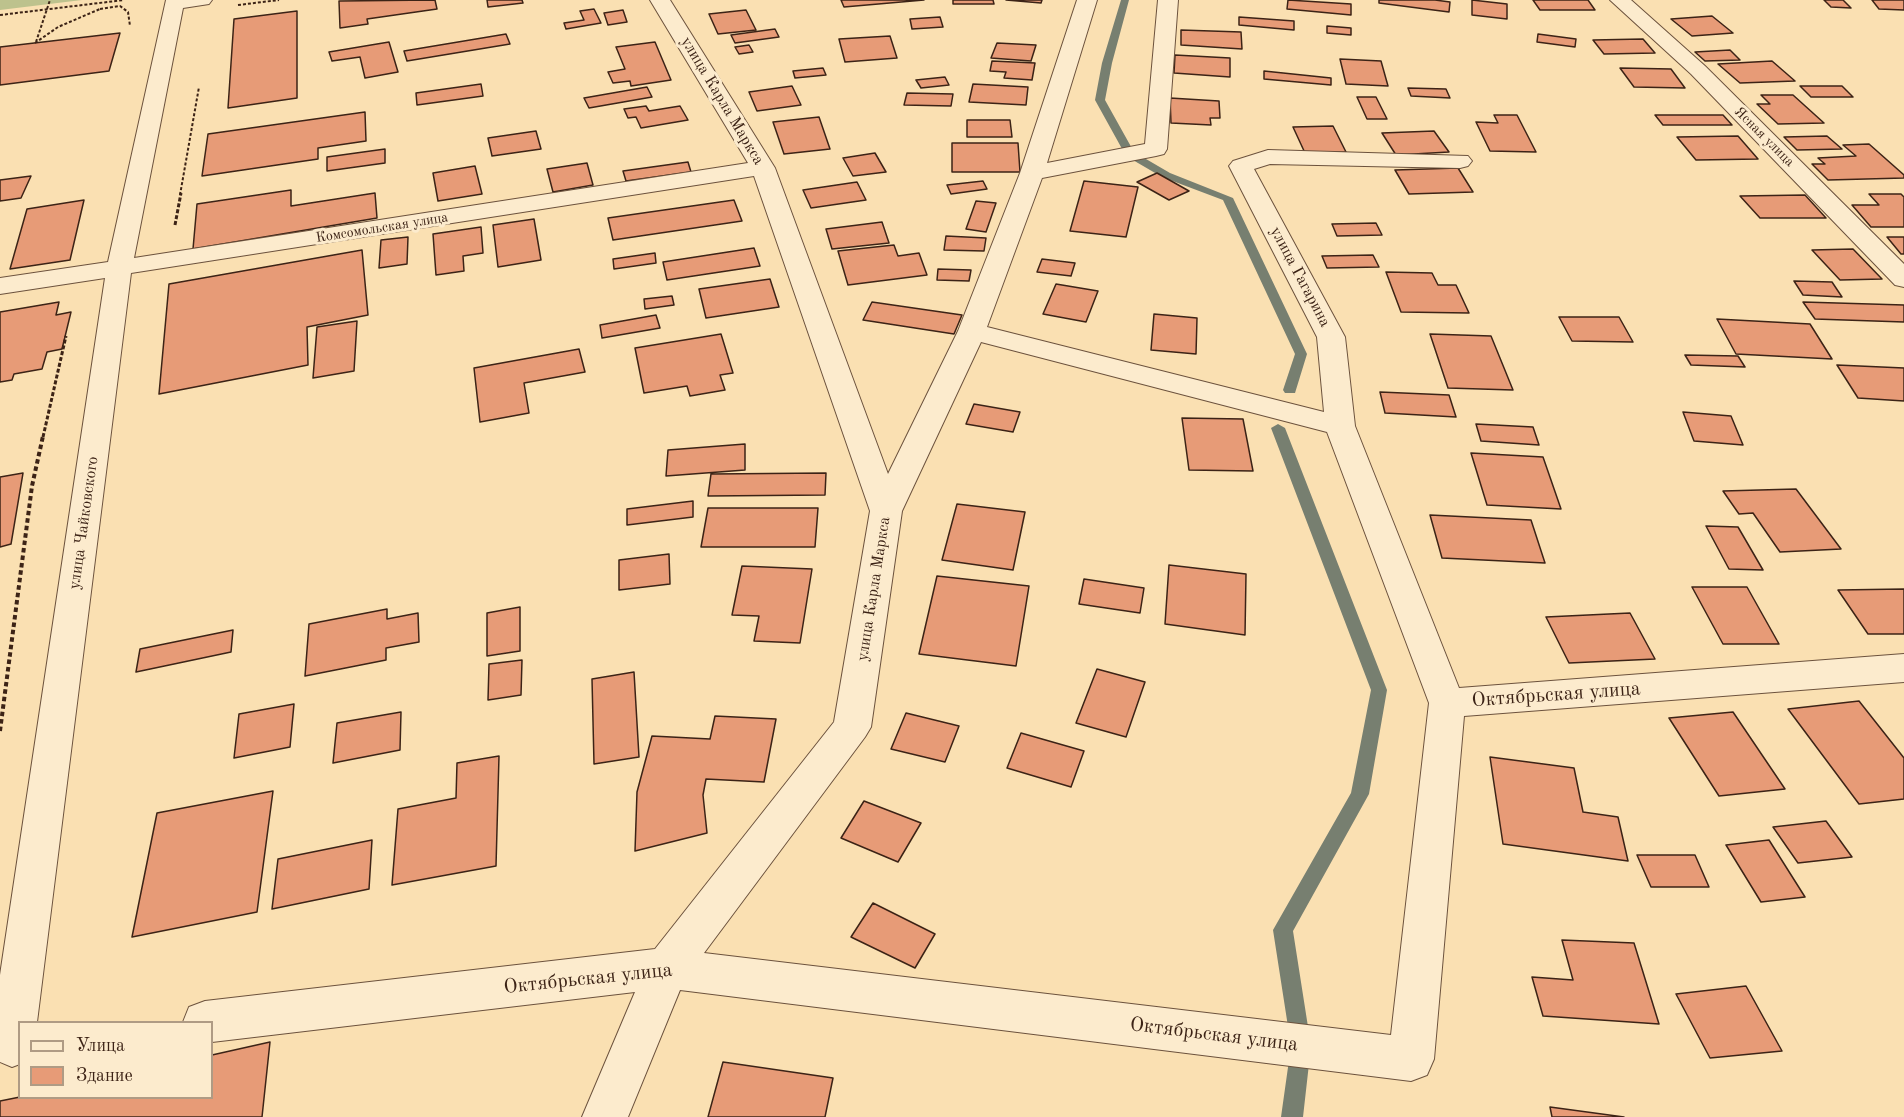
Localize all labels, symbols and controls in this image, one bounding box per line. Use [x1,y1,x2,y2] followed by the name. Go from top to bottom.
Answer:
[676,33,768,169] street label: улица Карла Маркса
[1730,103,1798,171] street label: Ясная улица
[315,209,449,247] street label: Комсомольская улица
[1266,224,1334,330] street label: улица Гагарина
[65,455,103,591] street label: улица Чайковского
[853,515,895,663] street label: улица Карла Маркса
[1471,677,1641,713] street label: Октябрьская улица
[503,958,673,1000] street label: Октябрьская улица
[1129,1013,1299,1057] street label: Октябрьская улица
[18,1021,213,1099] legend
[76,1037,125,1055] text: Улица
[76,1067,133,1085] text: Здание

